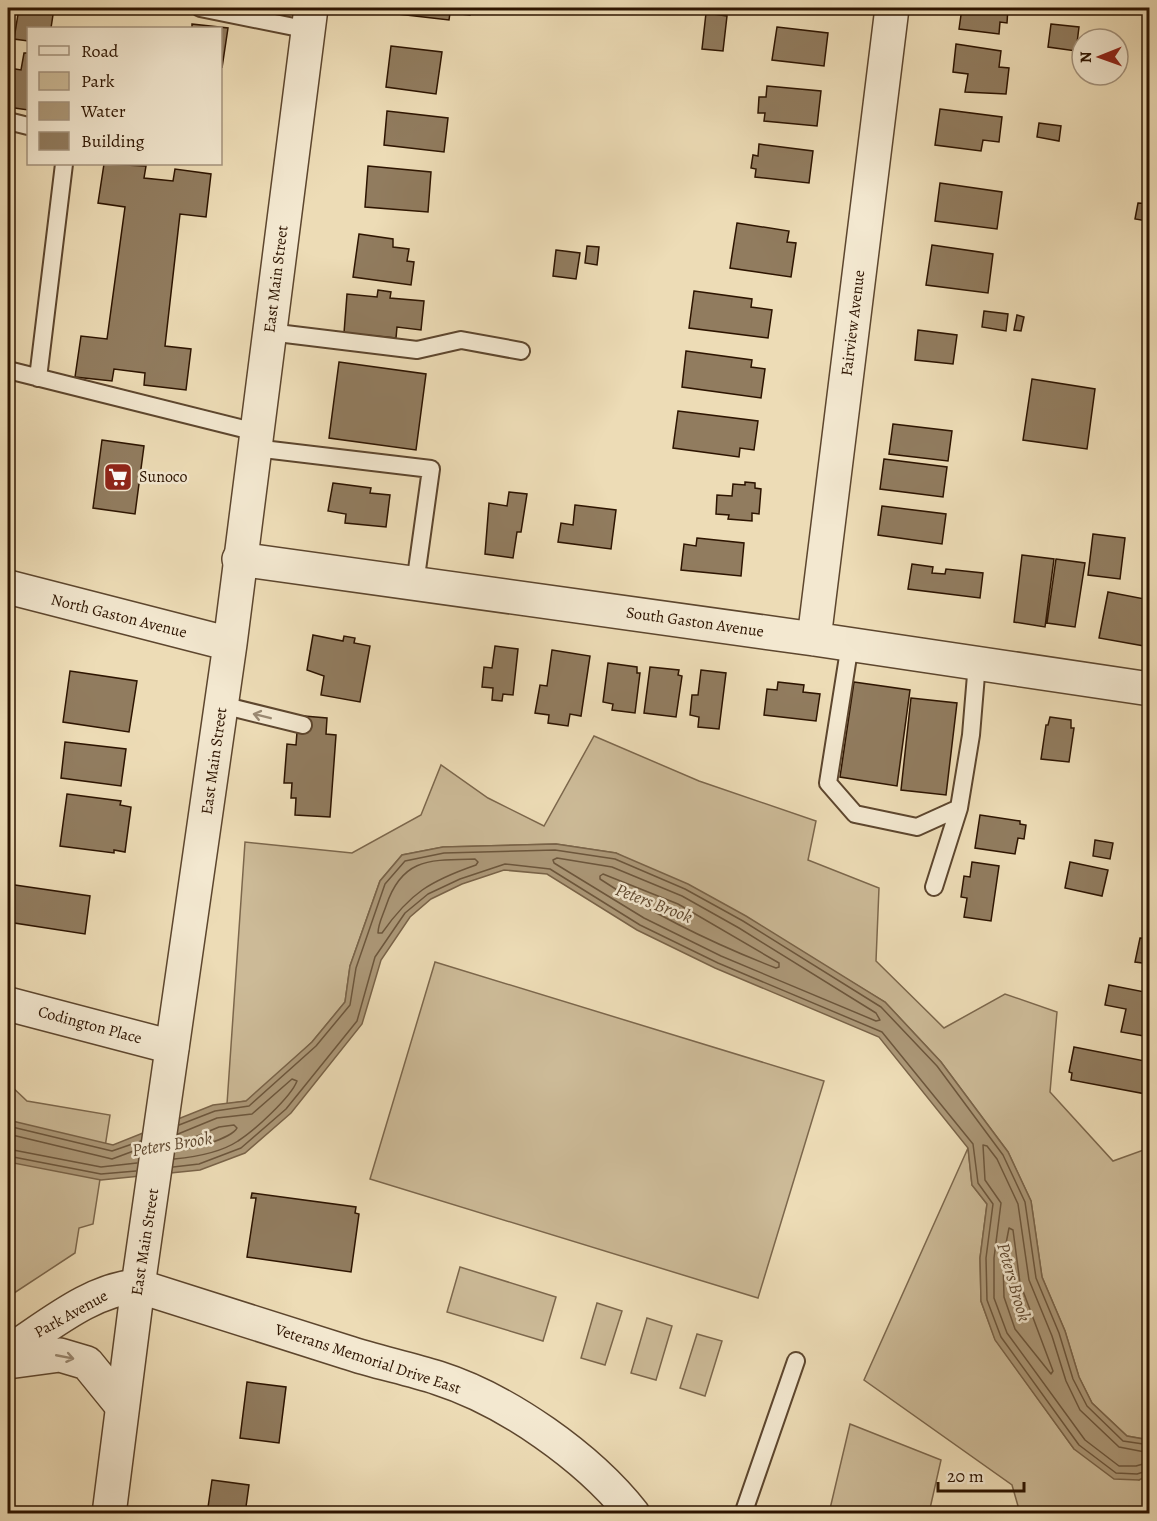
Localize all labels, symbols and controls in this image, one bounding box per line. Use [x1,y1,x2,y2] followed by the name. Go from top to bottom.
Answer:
[27,27,222,165] legend
[1070,27,1130,87] north arrow
[81,39,119,63] text: Road
[1075,51,1097,63] text: N
[81,69,115,93] text: Park
[80,99,126,123] text: Water
[81,129,145,153] text: Building
[258,224,294,334] street label: East Main Street
[836,269,870,377] street label: Fairview Avenue
[102,461,134,493] supermarket icon: Sunoco
[139,466,187,488] place label: Sunoco
[49,588,189,644] street label: North Gaston Avenue
[625,601,765,643] street label: South Gaston Avenue
[196,706,232,816] street label: East Main Street
[253,709,272,721] one-way arrow
[612,877,696,929] water label: Peters Brook
[36,1001,144,1049] street label: Codington Place
[130,1126,214,1162] water label: Peters Brook
[126,1187,164,1297] street label: East Main Street
[991,1240,1037,1324] water label: Peters Brook
[30,1285,112,1343] street label: Park Avenue
[271,1318,464,1399] street label: Veterans Memorial Drive East
[55,1352,74,1363] one-way arrow
[938,1455,1024,1493] scale bar
[947,1464,984,1488] text: 20 m

